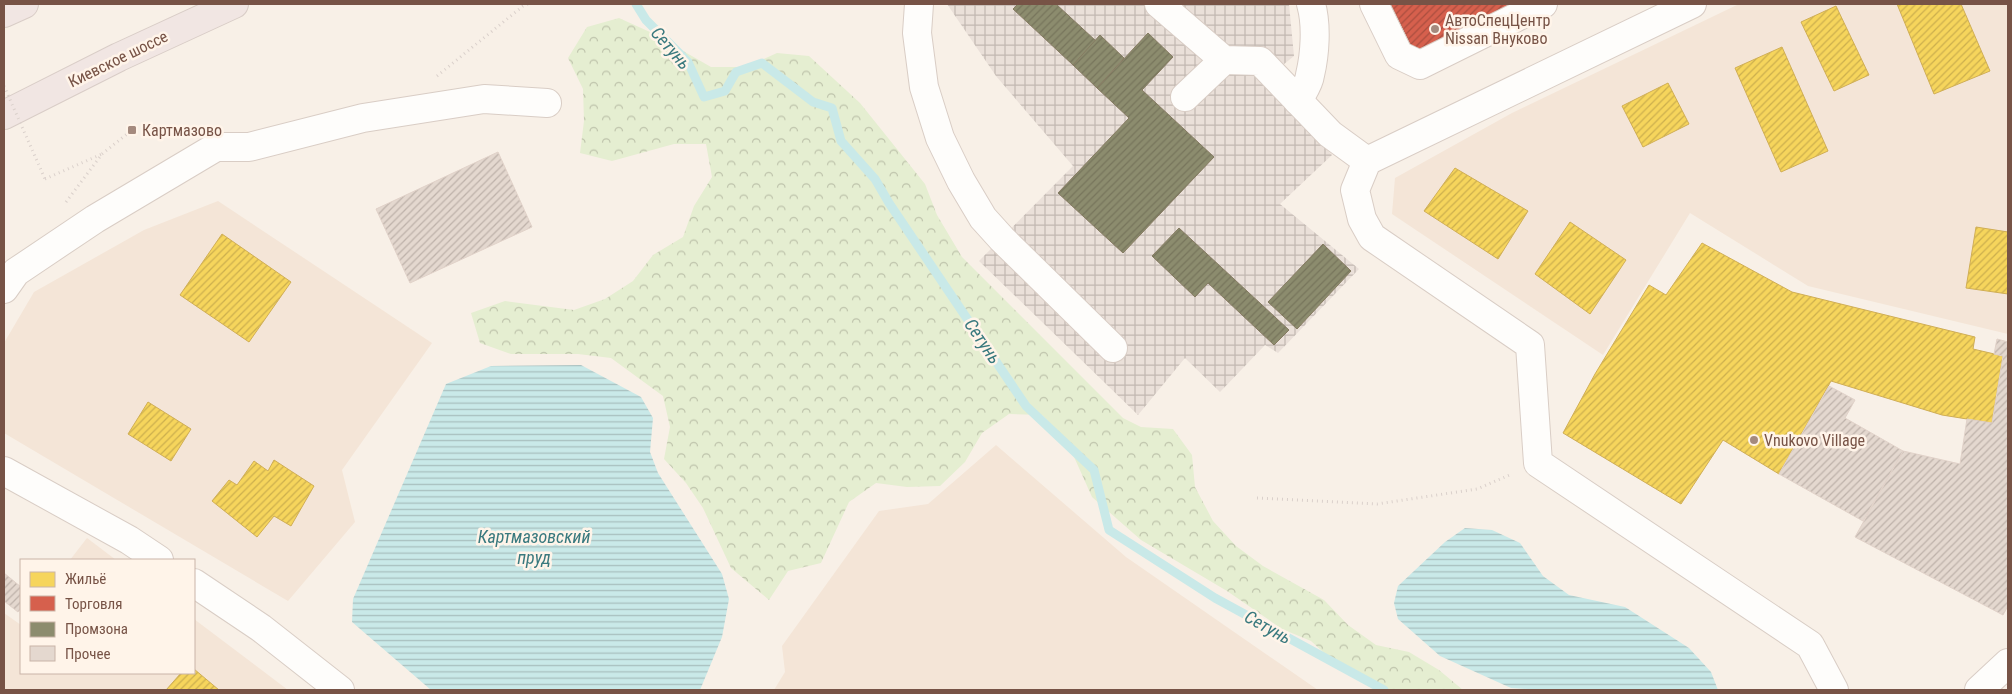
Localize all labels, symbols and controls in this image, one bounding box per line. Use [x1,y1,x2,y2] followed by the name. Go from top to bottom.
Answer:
[1445,11,1550,48] place label: АвтоСпецЦентр Nissan Внуково
[647,22,695,74] water label: Сетунь
[1429,23,1441,35] marker: АвтоСпецЦентр Nissan Внуково
[65,27,171,91] street label: Киевское шоссе
[142,121,222,140] place label: Картмазово
[126,124,138,136] marker: Картмазово
[960,314,1006,368] water label: Сетунь
[1764,431,1865,450] place label: Vnukovo Village
[1748,434,1760,446] marker: Vnukovo Village
[478,526,590,568] water label: Картмазовский пруд
[20,559,195,674] legend
[65,570,106,588] text: Жильё
[65,595,122,613] text: Торговля
[1241,606,1295,648] water label: Сетунь
[65,620,128,638] text: Промзона
[65,645,111,663] text: Прочее

